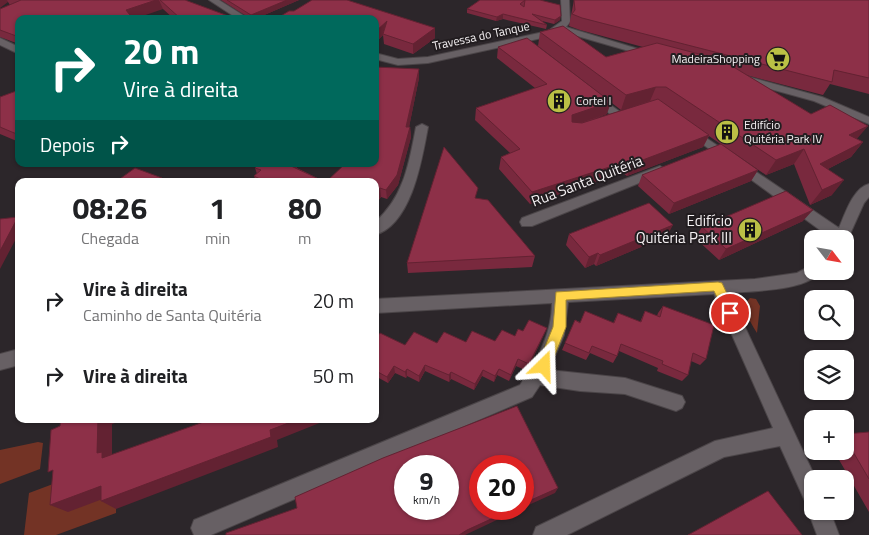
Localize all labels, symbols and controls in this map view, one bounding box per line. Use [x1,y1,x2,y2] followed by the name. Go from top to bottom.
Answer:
[431,16,531,55] street label: Travessa do Tanque
[123,24,199,78] text: 20 m
[40,35,105,100] icon: right
[765,46,791,72] supermarket icon: MadeiraShopping
[672,49,760,68] place label: MadeiraShopping
[123,72,238,106] text: Vire à direita
[546,88,572,114] building icon: Cortel I
[576,91,612,110] place label: Cortel I
[744,115,822,148] place label: Edifício Quitéria Park IV
[714,119,740,145] building icon: Edifício Quitéria Park IV
[40,130,95,159] text: Depois
[105,130,133,158] icon: right
[528,149,646,212] street label: Rua Santa Quitéria
[73,185,147,231] text: 08:26
[209,185,226,231] text: 1
[288,185,321,231] text: 80
[636,209,732,249] place label: Edifício Quitéria Park III
[737,217,763,243] building icon: Edifício Quitéria Park III
[81,226,139,250] text: Chegada
[205,226,230,250] text: min
[298,226,311,250] text: m
[804,230,854,280] north arrow
[804,230,854,520] map controls
[83,274,188,303] text: Vire à direita
[313,286,354,315] text: 20 m
[40,287,68,315] icon: right
[804,290,854,340] button: search
[709,292,751,334] pin
[716,299,744,327] icon: arrive
[83,303,262,327] text: Caminho de Santa Quitéria
[517,339,569,391] position arrow
[804,350,854,400] button: layers
[83,361,188,390] text: Vire à direita
[313,361,354,390] text: 50 m
[40,362,68,390] icon: right
[804,410,854,460] button: +
[469,455,534,520] speed limit sign: 20
[419,462,434,500] text: 9
[804,470,854,520] button: −
[413,490,440,509] text: km/h

